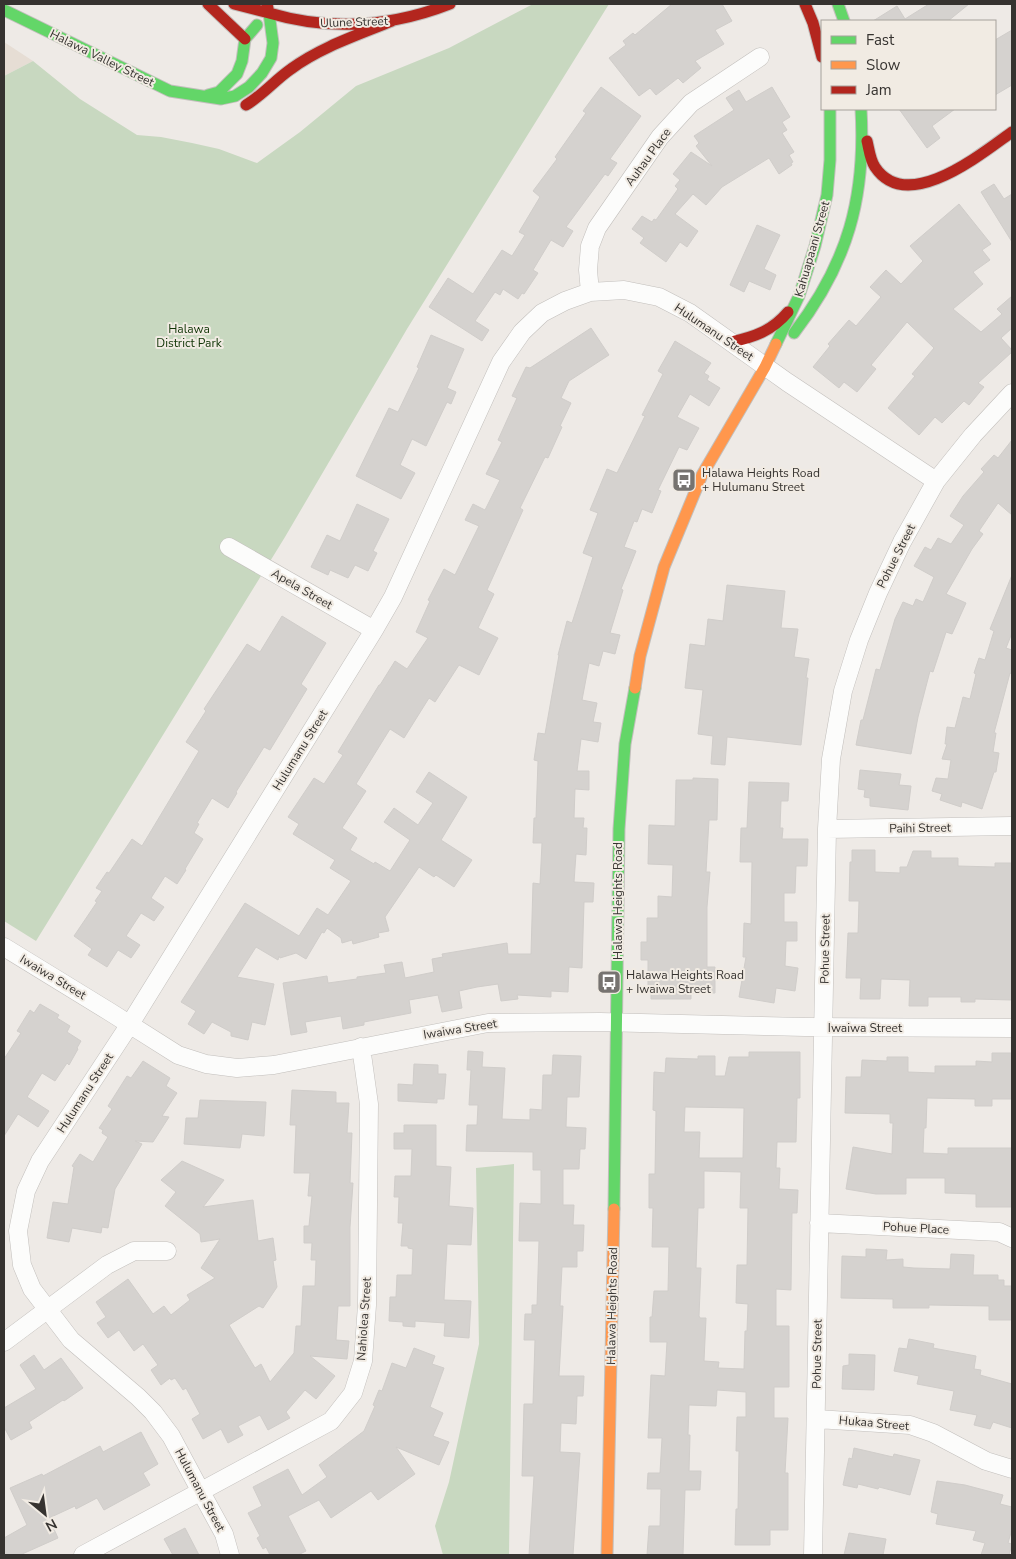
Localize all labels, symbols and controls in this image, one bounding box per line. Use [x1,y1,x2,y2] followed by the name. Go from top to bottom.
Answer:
[320,13,389,31] street label: Ulune Street
[821,20,996,110] legend
[47,26,157,91] street label: Halawa Valley Street
[866,30,895,50] text: Fast
[866,55,901,75] text: Slow
[865,80,892,100] text: Jam
[622,125,674,189] street label: Auhau Place
[791,198,834,299] street label: Kahuapaani Street
[671,300,757,365] street label: Hulumanu Street
[156,321,223,351] park label: Halawa District Park
[702,465,820,495] place label: Halawa Heights Road + Hulumanu Street
[671,467,697,493] bus stop icon: Halawa Heights Road + Hulumanu Street
[873,521,919,591] street label: Pohue Street
[269,565,336,613] street label: Apela Street
[269,706,332,793] street label: Hulumanu Street
[889,819,952,837] street label: Paihi Street
[610,842,626,960] street label: Halawa Heights Road
[816,913,834,984] street label: Pohue Street
[17,951,90,1003] street label: Iwaiwa Street
[626,967,744,997] place label: Halawa Heights Road + Iwaiwa Street
[596,969,622,995] bus stop icon: Halawa Heights Road + Iwaiwa Street
[422,1015,499,1043] street label: Iwaiwa Street
[828,1020,903,1036] street label: Iwaiwa Street
[53,1049,117,1136] street label: Hulumanu Street
[882,1218,950,1238] street label: Pohue Place
[603,1247,621,1365] street label: Halawa Heights Road
[353,1276,375,1361] street label: Nahiolea Street
[808,1318,826,1389] street label: Pohue Street
[838,1412,911,1434] street label: Hukaa Street
[171,1446,229,1535] street label: Hulumanu Street
[20,1489,70,1539] north arrow
[42,1514,60,1536] text: N

